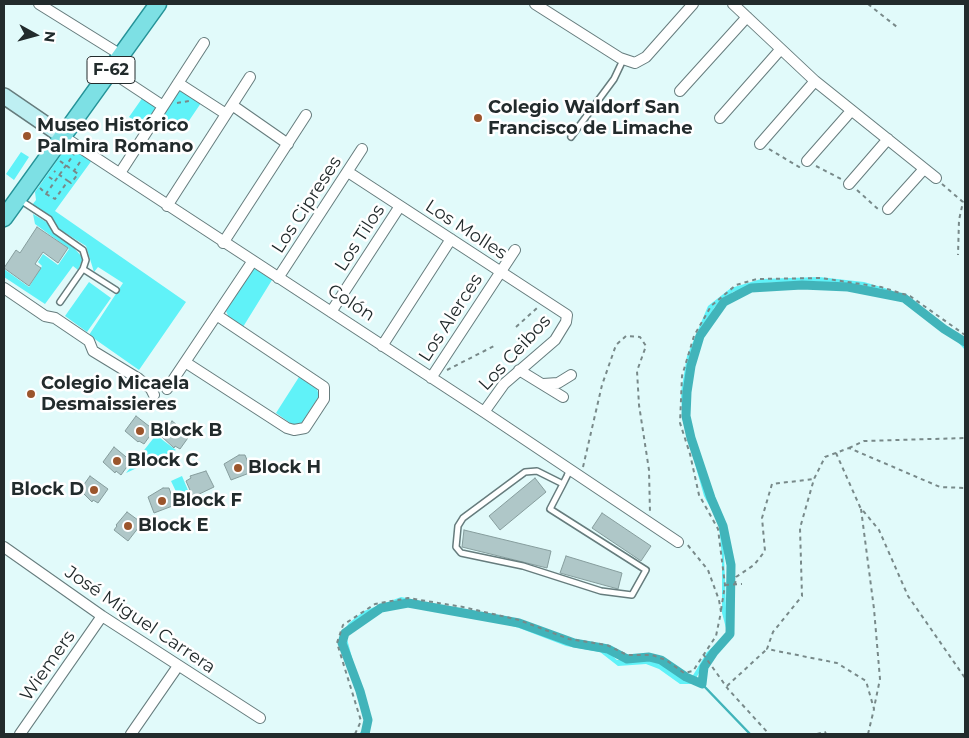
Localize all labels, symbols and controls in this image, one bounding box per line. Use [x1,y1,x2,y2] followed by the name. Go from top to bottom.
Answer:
[10,10,60,60] north arrow
[40,30,60,44] text: N
[87,56,135,84] road number: F-62
[488,97,693,140] place label: Colegio Waldorf San Francisco de Limache
[472,112,484,124] marker: Colegio Waldorf San Francisco de Limache
[37,115,193,158] place label: Museo Histórico Palmira Romano
[21,130,33,142] marker: Museo Histórico Palmira Romano
[268,152,346,258] street label: Los Cipreses
[421,196,511,264] street label: Los Molles
[330,201,390,275] street label: Los Tilos
[415,270,487,366] street label: Los Alerces
[323,280,379,326] street label: Colón
[475,311,555,395] street label: Los Ceibos
[41,373,189,416] place label: Colegio Micaela Desmaissieres
[25,388,37,400] marker: Colegio Micaela Desmaissieres
[150,420,222,442] place label: Block B
[134,425,146,437] marker: Block B
[127,450,198,472] place label: Block C
[111,455,123,467] marker: Block C
[248,457,321,479] place label: Block H
[232,462,244,474] marker: Block H
[11,479,84,501] place label: Block D
[88,484,100,496] marker: Block D
[172,490,242,512] place label: Block F
[156,495,168,507] marker: Block F
[138,515,209,537] place label: Block E
[122,520,134,532] marker: Block E
[61,562,219,678] street label: José Miguel Carrera
[16,626,80,706] street label: Wiemers

